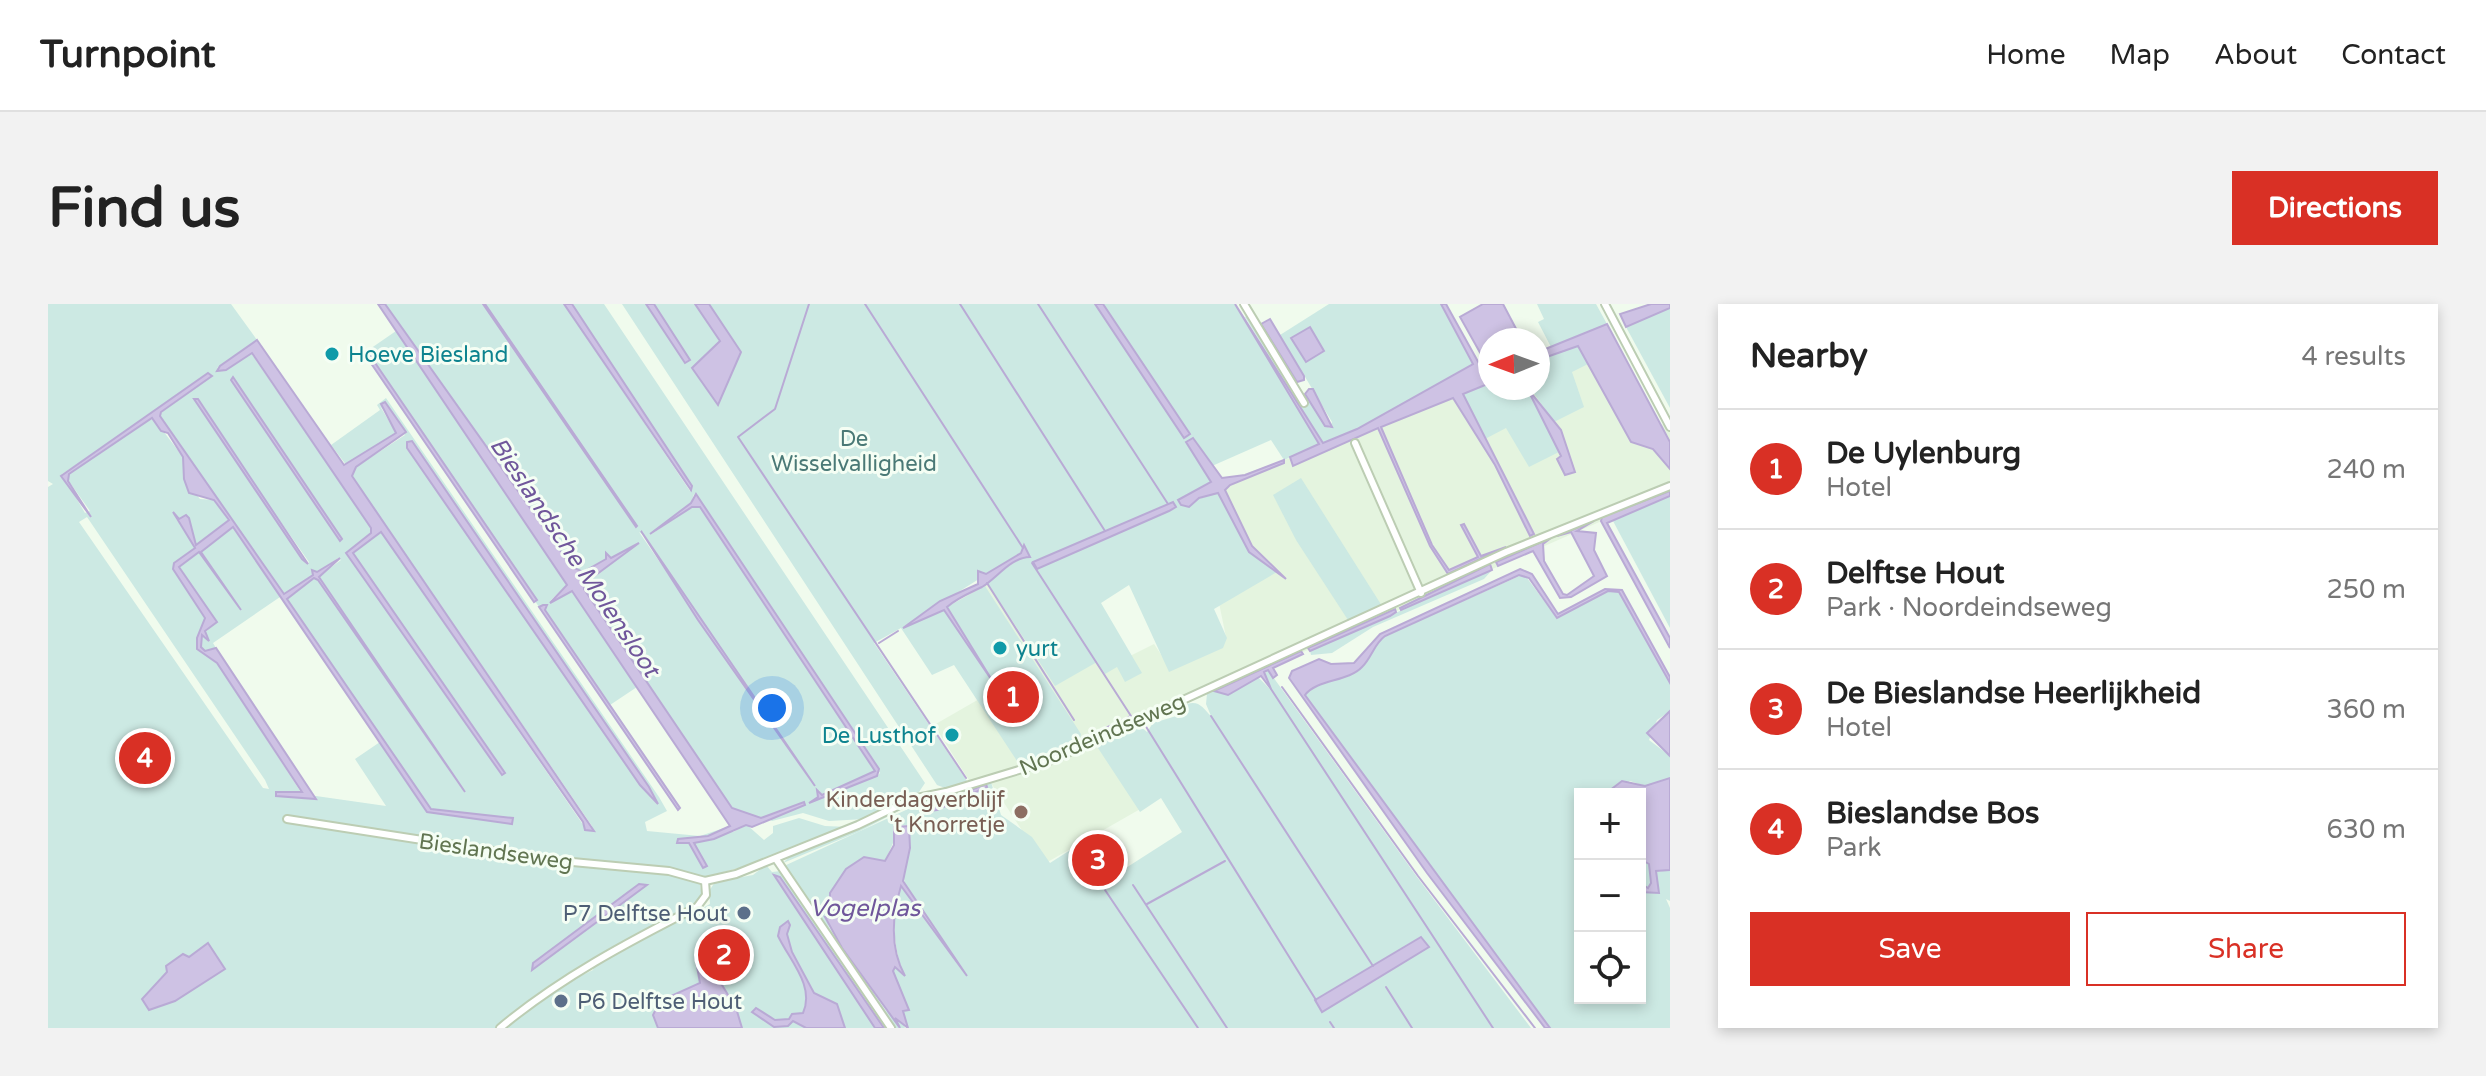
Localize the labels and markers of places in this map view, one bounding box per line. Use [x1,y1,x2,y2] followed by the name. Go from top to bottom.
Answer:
[348,342,508,368] place label: Hoeve Biesland
[323,345,341,363] marker: Hoeve Biesland
[1016,636,1058,662] place label: yurt
[991,639,1009,657] marker: yurt
[987,667,1039,727] pin: 1
[822,723,937,749] place label: De Lusthof
[943,726,961,744] marker: De Lusthof
[119,728,171,788] pin: 4
[826,787,1006,838] place label: Kinderdagverblijf 't Knorretje
[1012,803,1030,821] marker: Kinderdagverblijf 't Knorretje
[1072,830,1124,890] pin: 3
[563,901,728,927] place label: P7 Delftse Hout
[735,904,753,922] marker: P7 Delftse Hout
[698,925,750,985] pin: 2
[577,989,742,1015] place label: P6 Delftse Hout
[552,992,570,1010] marker: P6 Delftse Hout

